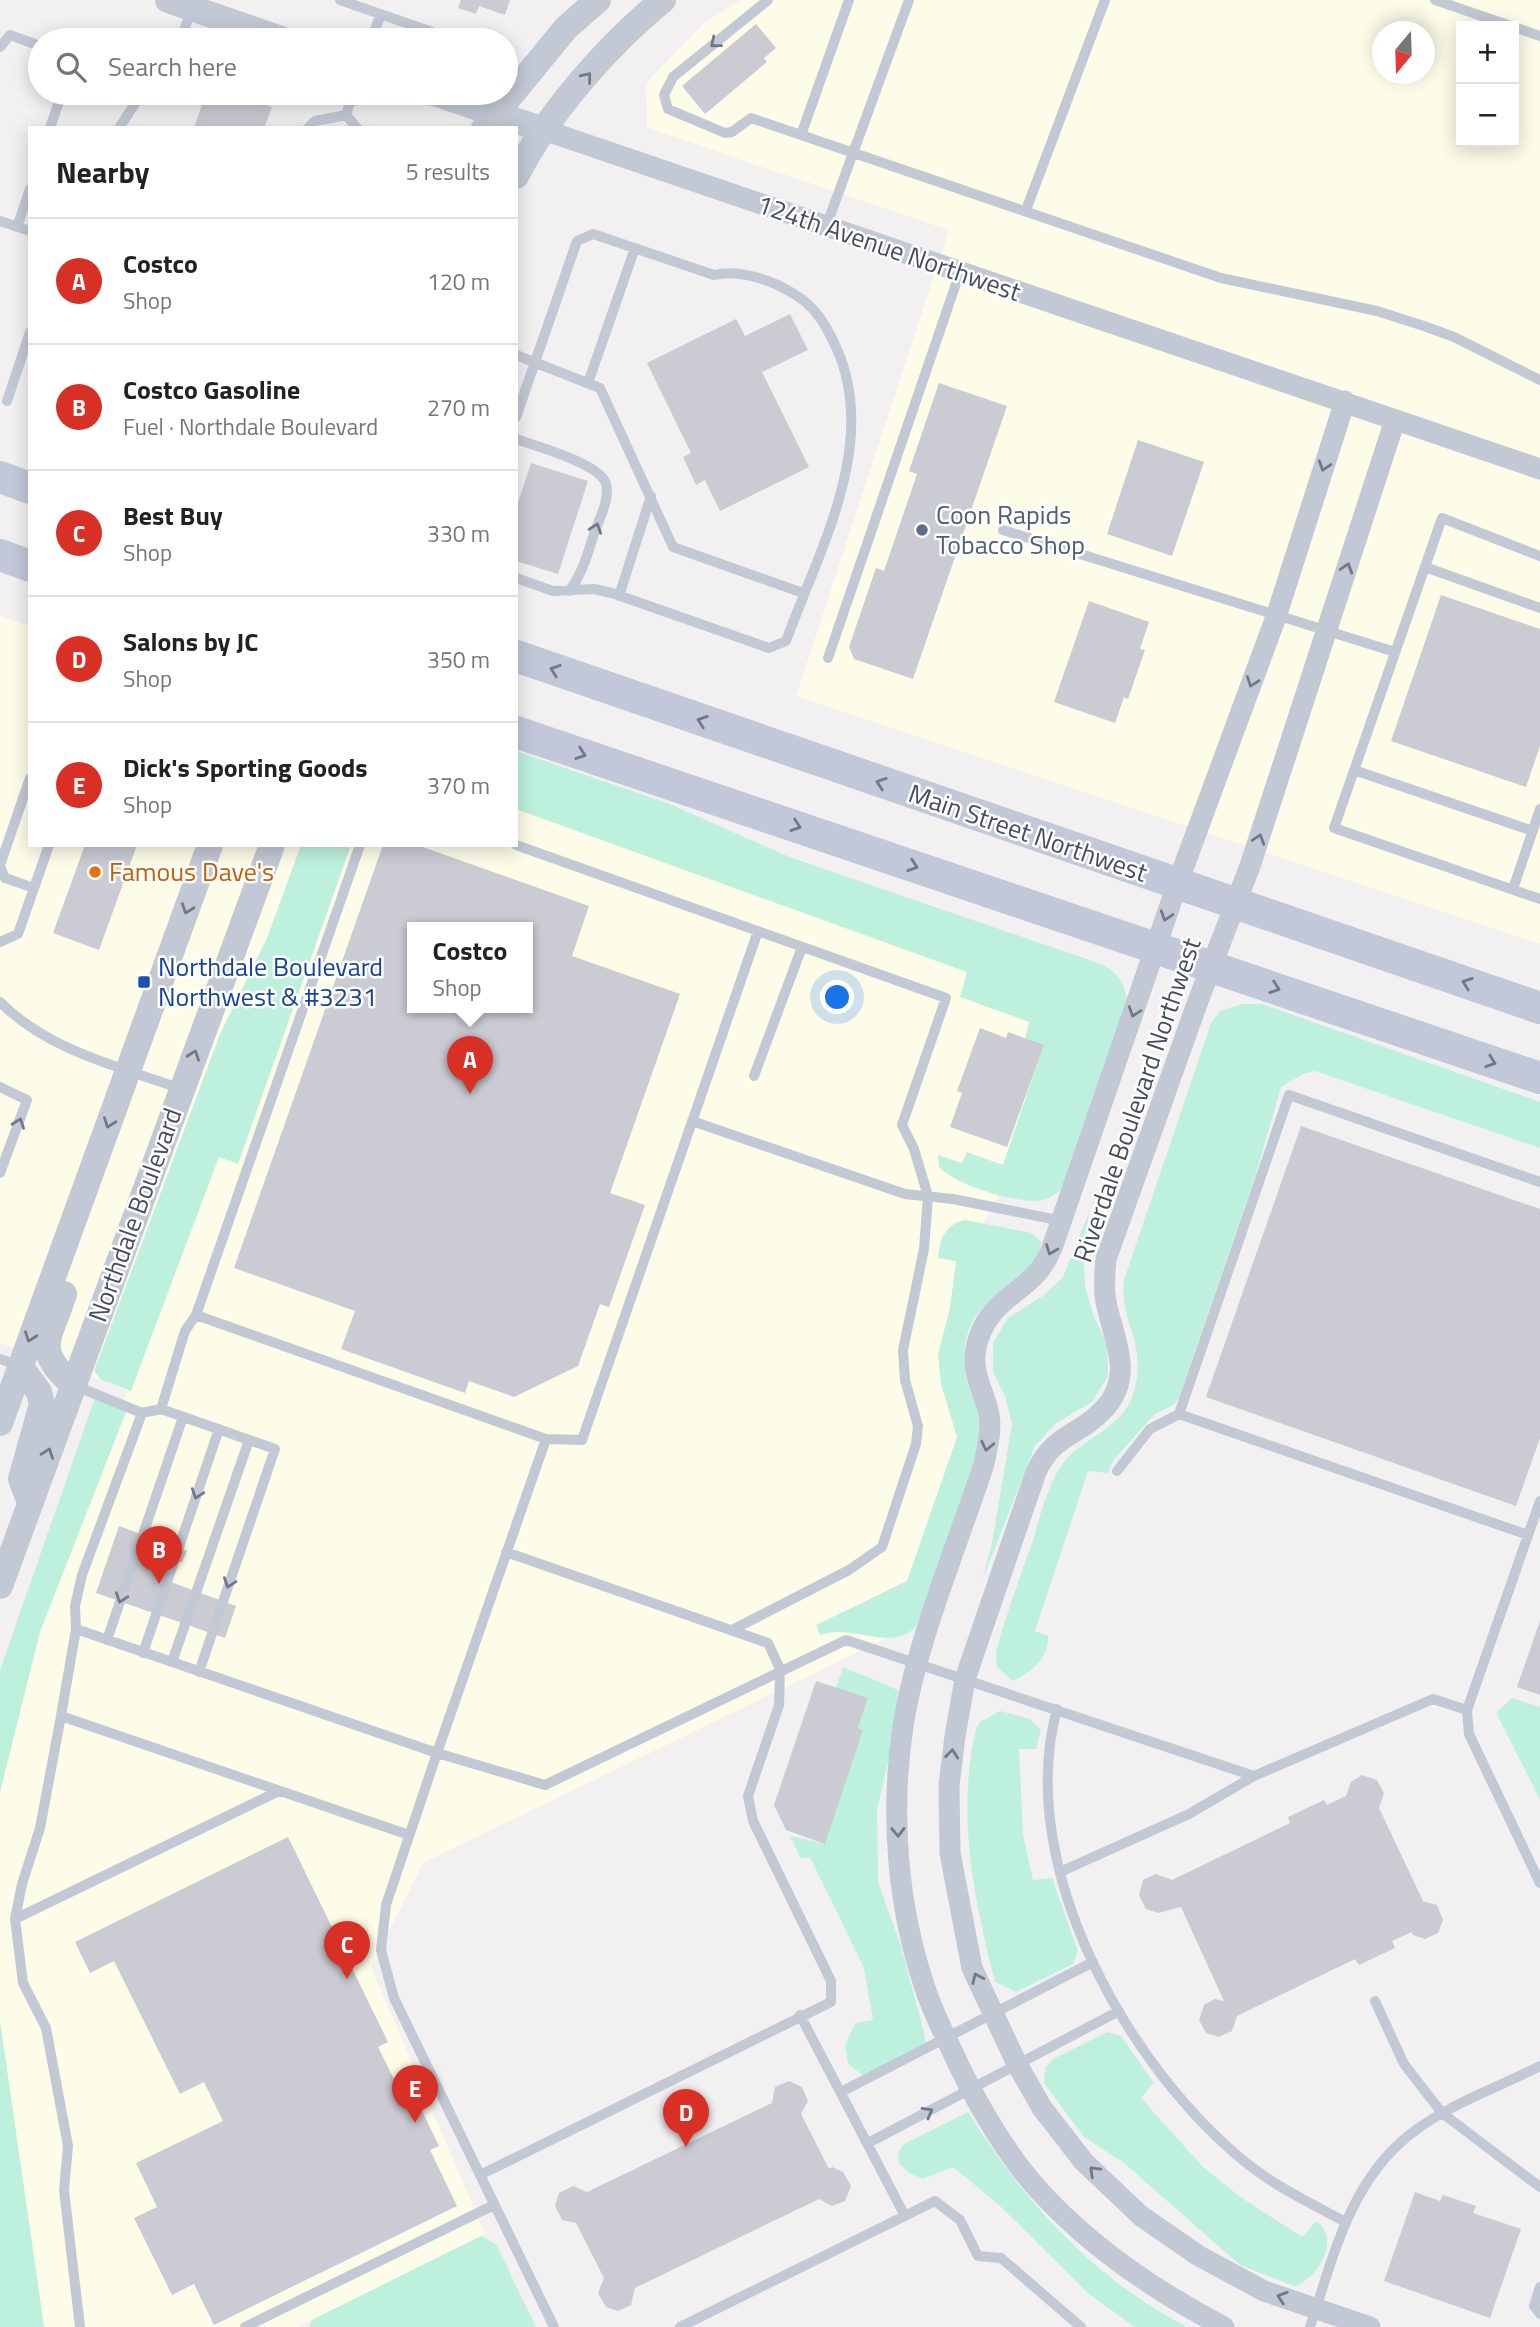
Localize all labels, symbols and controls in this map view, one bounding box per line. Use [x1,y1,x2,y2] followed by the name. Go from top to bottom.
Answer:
[1372,21,1435,84] north arrow
[1456,21,1519,147] map controls
[1456,21,1519,84] button: +
[28,28,518,105] search box
[711,35,724,47] one-way arrow
[108,47,237,86] text: Search here
[52,48,90,86] icon: search
[579,73,591,86] one-way arrow
[1456,84,1519,147] button: −
[56,149,149,195] text: Nearby
[406,154,490,189] text: 5 results
[752,184,1026,311] street label: 124th Avenue Northwest
[123,244,198,283] text: Costco
[72,264,86,299] text: A
[427,264,490,299] text: 120 m
[123,283,172,318] text: Shop
[123,370,300,409] text: Costco Gasoline
[72,390,86,425] text: B
[427,390,490,425] text: 270 m
[123,409,378,444] text: Fuel · Northdale Boulevard
[1318,460,1332,472] one-way arrow
[936,495,1085,564] place label: Coon Rapids Tobacco Shop
[123,496,223,535] text: Best Buy
[73,516,85,551] text: C
[427,516,490,551] text: 330 m
[914,522,930,538] marker: Coon Rapids Tobacco Shop
[588,523,602,535] one-way arrow
[123,535,172,570] text: Shop
[1339,562,1353,575] one-way arrow
[123,622,258,661] text: Salons by JC
[72,642,86,677] text: D
[427,642,490,677] text: 350 m
[123,661,172,696] text: Shop
[550,664,562,678] one-way arrow
[1246,676,1260,688] one-way arrow
[697,715,709,729] one-way arrow
[574,746,587,760] one-way arrow
[123,748,368,787] text: Dick's Sporting Goods
[73,768,85,803] text: E
[427,768,490,803] text: 370 m
[904,773,1153,892] street label: Main Street Northwest
[875,777,887,791] one-way arrow
[123,787,172,822] text: Shop
[790,818,802,832] one-way arrow
[1251,834,1265,846] one-way arrow
[109,852,274,891] place label: Famous Dave's
[906,858,918,872] one-way arrow
[87,864,103,880] marker: Famous Dave's
[181,903,195,915] one-way arrow
[1160,910,1175,922] one-way arrow
[407,922,533,1013] popup
[433,931,507,970] text: Costco
[1063,933,1210,1267] street label: Riverdale Boulevard Northwest
[158,947,383,1016] place label: Northdale Boulevard Northwest & #3231
[433,970,482,1005] text: Shop
[136,974,152,990] marker: Northdale Boulevard Northwest & #3231
[1461,977,1474,991] one-way arrow
[820,980,854,1014] your location
[1269,980,1281,994] one-way arrow
[1128,1006,1142,1018] one-way arrow
[447,1036,493,1094] pin: A
[185,1050,199,1062] one-way arrow
[1484,1053,1496,1068] one-way arrow
[78,1102,191,1327] street label: Northdale Boulevard
[11,1117,25,1129] one-way arrow
[104,1117,118,1129] one-way arrow
[1045,1244,1059,1256] one-way arrow
[25,1330,39,1342] one-way arrow
[981,1440,996,1452] one-way arrow
[40,1448,54,1460] one-way arrow
[191,1487,205,1500] one-way arrow
[136,1526,182,1584] pin: B
[223,1576,237,1589] one-way arrow
[115,1591,129,1603] one-way arrow
[945,1748,960,1760] one-way arrow
[890,1827,906,1837] one-way arrow
[324,1921,370,1979] pin: C
[971,1973,985,1986] one-way arrow
[392,2065,438,2123] pin: E
[663,2089,709,2147] pin: D
[921,2107,934,2120] one-way arrow
[1090,2167,1103,2180] one-way arrow
[1276,2291,1288,2305] one-way arrow

